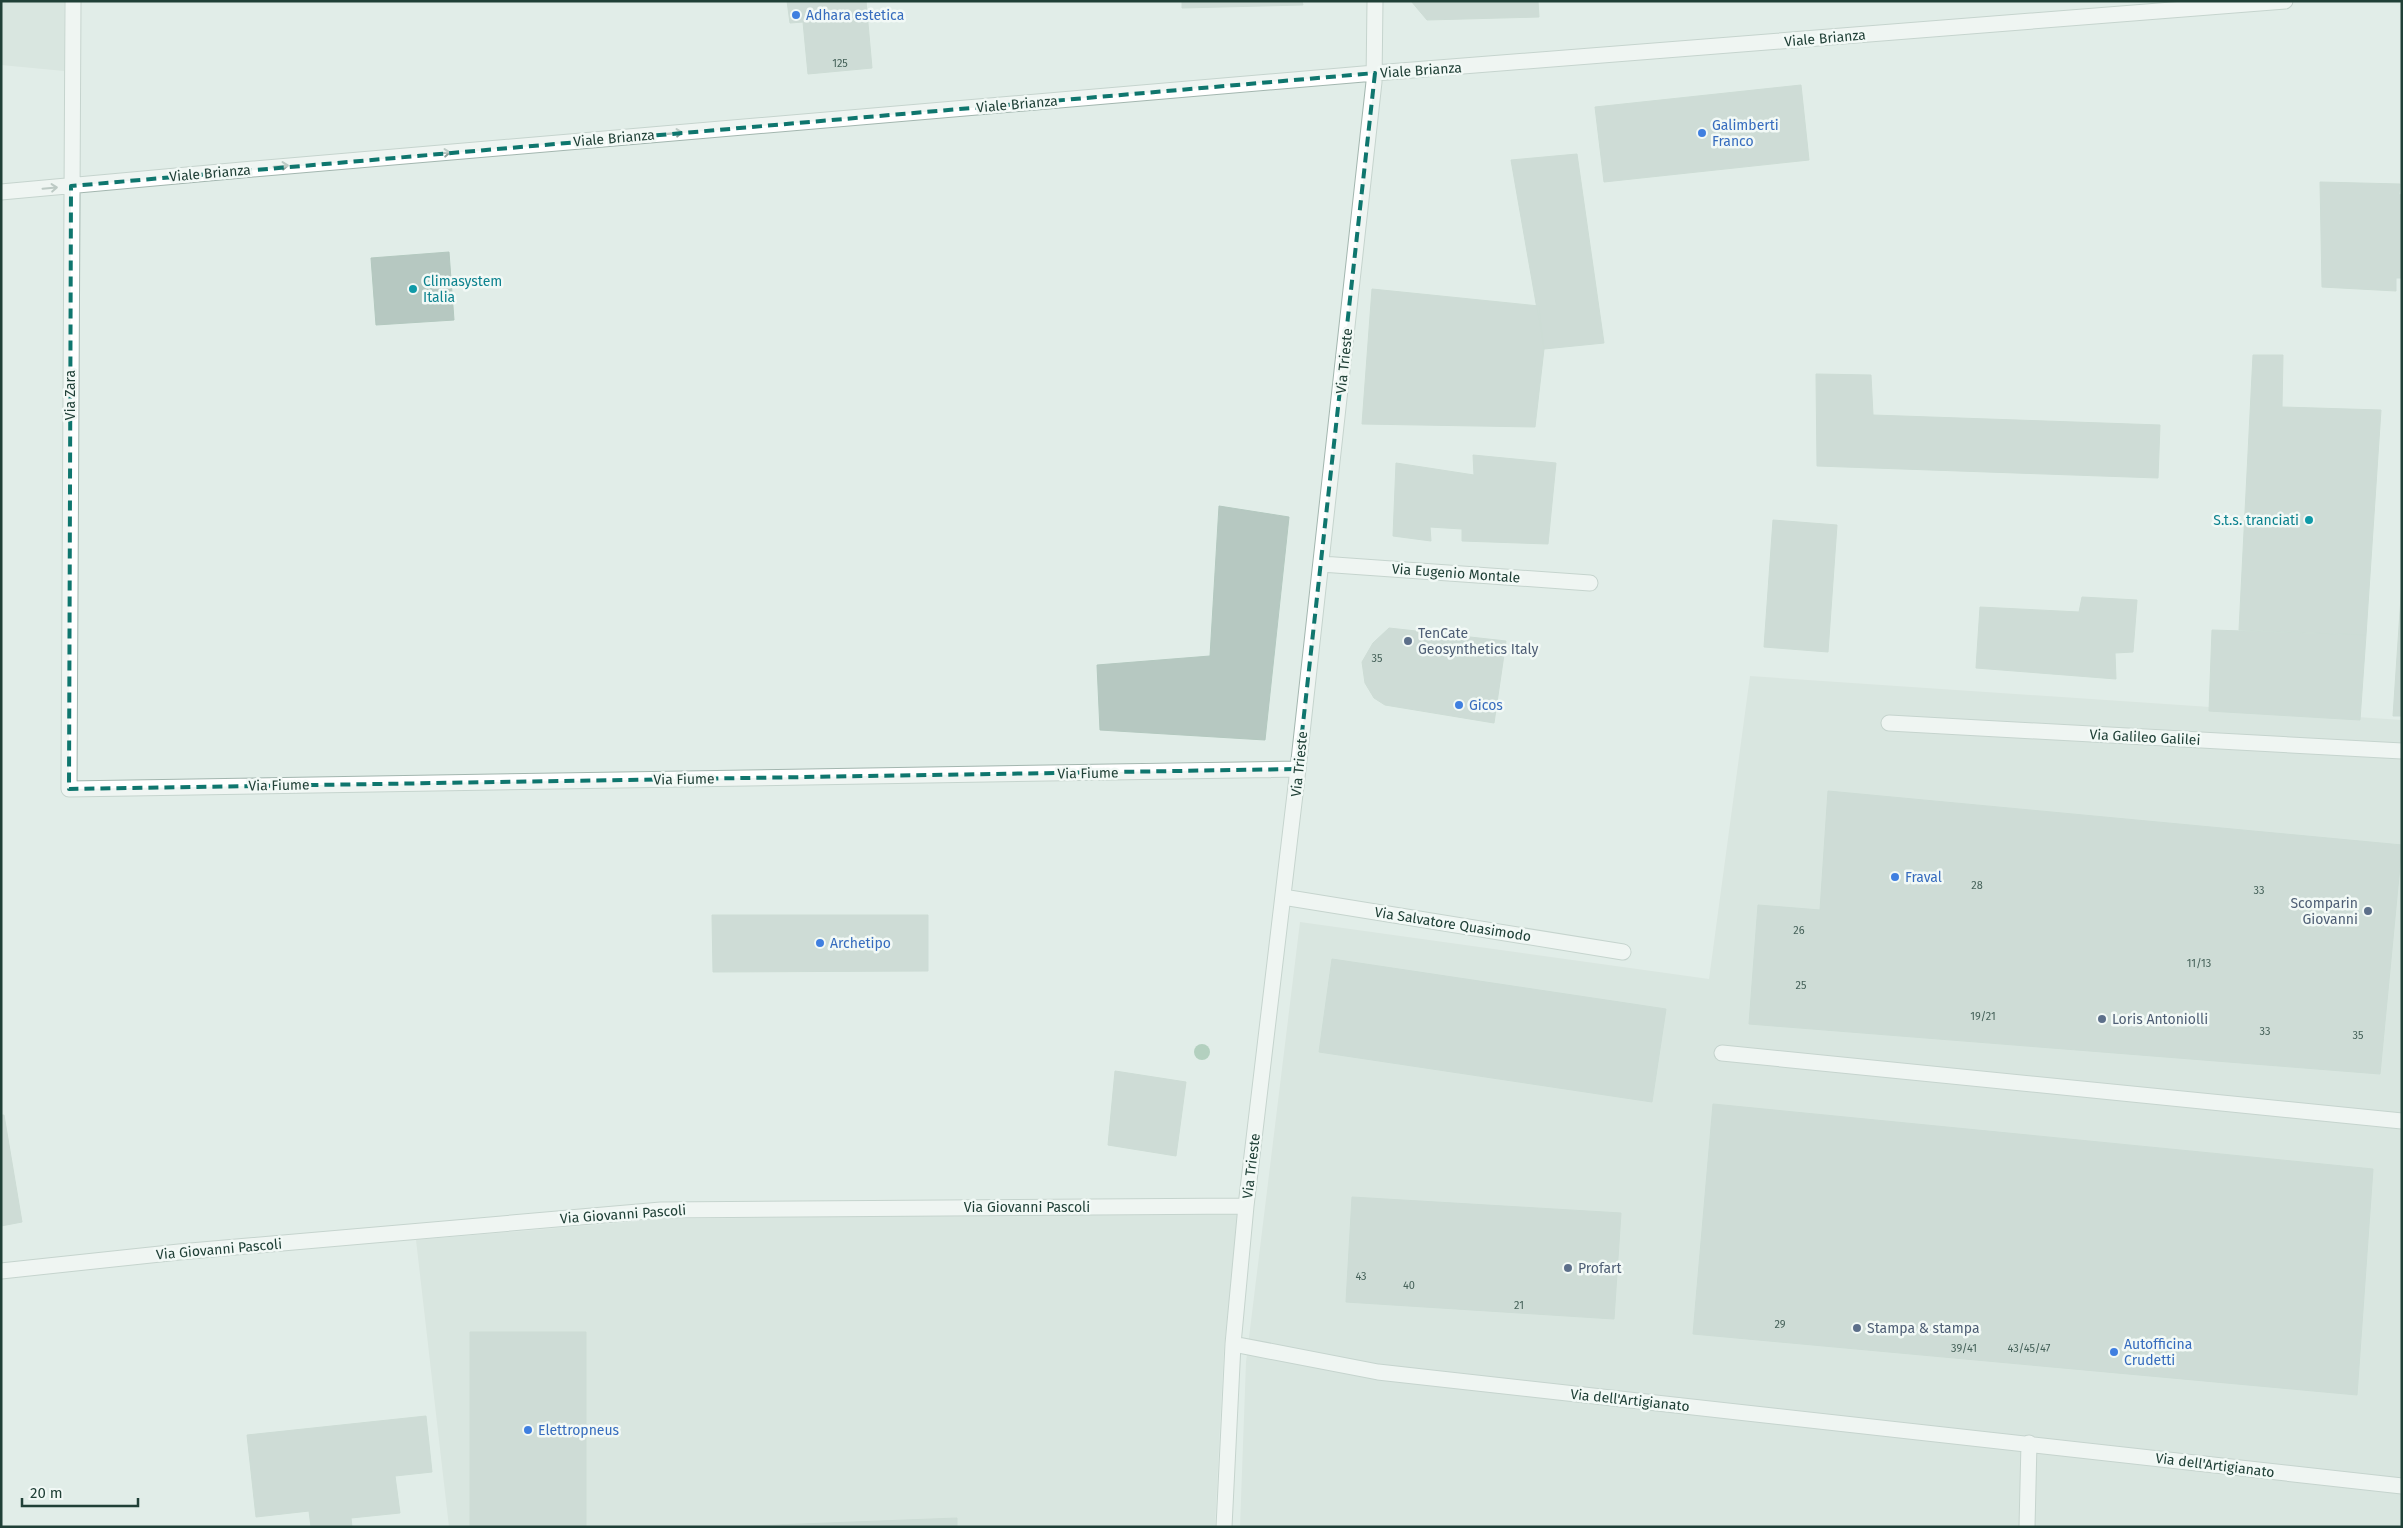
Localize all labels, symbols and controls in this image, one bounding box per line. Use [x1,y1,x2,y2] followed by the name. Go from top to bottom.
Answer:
[806,7,904,24] place label: Adhara estetica
[790,9,802,21] marker: Adhara estetica
[1784,26,1867,51] street label: Viale Brianza
[832,57,848,70] house number: 125
[1380,59,1462,82] street label: Viale Brianza
[976,92,1059,117] street label: Viale Brianza
[1712,117,1779,150] place label: Galimberti Franco
[573,126,656,151] street label: Viale Brianza
[1696,127,1708,139] marker: Galimberti Franco
[667,128,683,138] one-way arrow
[435,148,451,157] one-way arrow
[169,161,252,186] street label: Viale Brianza
[273,162,289,171] one-way arrow
[42,183,58,193] one-way arrow
[423,273,502,306] place label: Climasystem Italia
[407,283,419,295] marker: Climasystem Italia
[1333,327,1356,395] street label: Via Trieste
[62,370,79,420] street label: Via Zara
[2213,512,2299,529] place label: S.t.s. tranciati
[2303,514,2315,526] marker: S.t.s. tranciati
[1391,561,1521,586] street label: Via Eugenio Montale
[1418,625,1538,658] place label: TenCate Geosynthetics Italy
[1402,635,1414,647] marker: TenCate Geosynthetics Italy
[1372,652,1383,665] house number: 35
[1469,697,1503,714] place label: Gicos
[1453,699,1465,711] marker: Gicos
[2089,726,2201,749] street label: Via Galileo Galilei
[1288,730,1311,798] street label: Via Trieste
[1057,764,1119,783] street label: Via Fiume
[653,770,715,789] street label: Via Fiume
[248,776,310,795] street label: Via Fiume
[1905,869,1942,886] place label: Fraval
[1889,871,1901,883] marker: Fraval
[1971,879,1983,892] house number: 28
[2254,884,2264,897] house number: 33
[2290,895,2358,928] place label: Scomparin Giovanni
[1373,904,1532,945] street label: Via Salvatore Quasimodo
[2362,905,2374,917] marker: Scomparin Giovanni
[1793,924,1805,937] house number: 26
[830,935,891,952] place label: Archetipo
[814,937,826,949] marker: Archetipo
[2187,957,2211,970] house number: 11/13
[1796,979,1807,992] house number: 25
[1970,1010,1996,1023] house number: 19/21
[2112,1011,2208,1028] place label: Loris Antoniolli
[2096,1013,2108,1025] marker: Loris Antoniolli
[2260,1025,2270,1038] house number: 33
[2353,1029,2364,1042] house number: 35
[1239,1132,1264,1200] street label: Via Trieste
[964,1199,1090,1216] street label: Via Giovanni Pascoli
[559,1202,687,1227] street label: Via Giovanni Pascoli
[155,1236,283,1263] street label: Via Giovanni Pascoli
[1578,1260,1622,1277] place label: Profart
[1562,1262,1574,1274] marker: Profart
[1355,1270,1367,1283] house number: 43
[1403,1279,1415,1292] house number: 40
[1514,1299,1524,1312] house number: 21
[1774,1318,1786,1331] house number: 29
[1867,1320,1980,1337] place label: Stampa & stampa
[1851,1322,1863,1334] marker: Stampa & stampa
[2124,1336,2192,1369] place label: Autofficina Crudetti
[1951,1342,1977,1355] house number: 39/41
[2008,1342,2051,1355] house number: 43/45/47
[2108,1346,2120,1358] marker: Autofficina Crudetti
[1569,1386,1690,1415] street label: Via dell'Artigianato
[538,1422,620,1439] place label: Elettropneus
[522,1424,534,1436] marker: Elettropneus
[2154,1450,2275,1481] street label: Via dell'Artigianato
[22,1476,139,1508] scale bar
[30,1484,63,1502] text: 20 m

